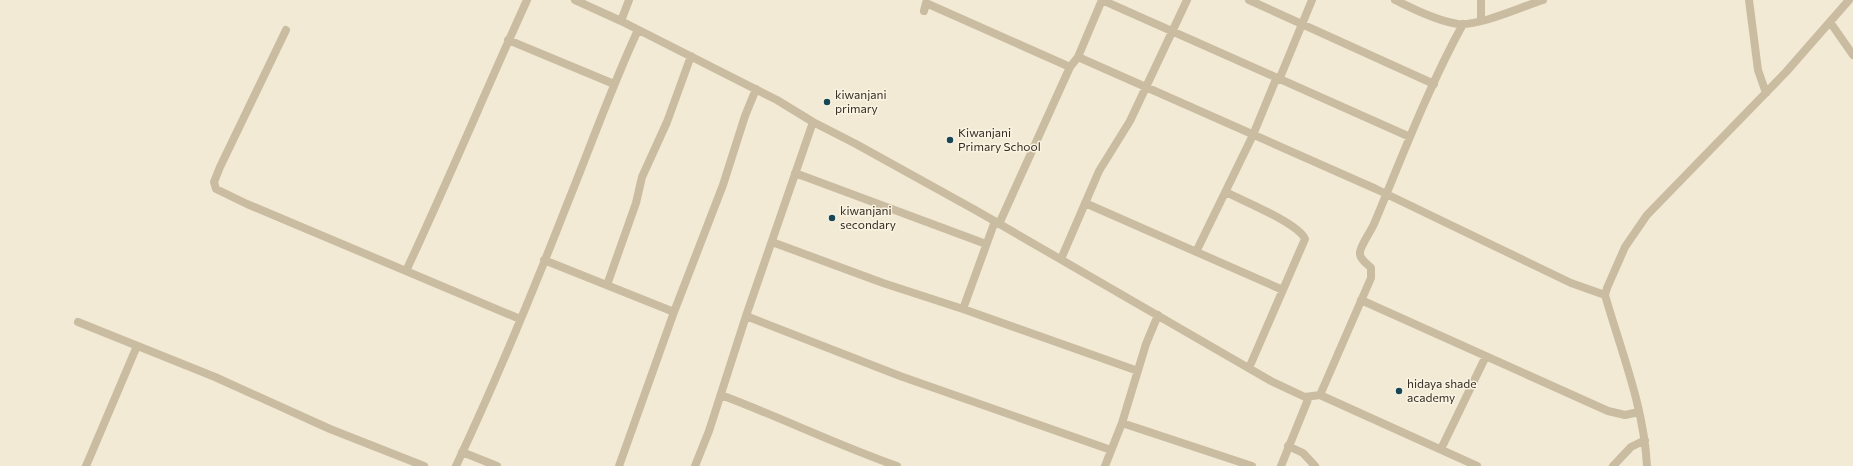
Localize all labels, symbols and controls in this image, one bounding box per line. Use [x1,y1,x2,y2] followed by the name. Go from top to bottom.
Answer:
[835,87,887,115] place label: kiwanjani primary
[822,97,832,107] marker: kiwanjani primary
[958,125,1041,153] place label: Kiwanjani Primary School
[945,135,955,145] marker: Kiwanjani Primary School
[840,203,896,231] place label: kiwanjani secondary
[827,213,837,223] marker: kiwanjani secondary
[1407,376,1477,404] place label: hidaya shade academy
[1394,386,1404,396] marker: hidaya shade academy

